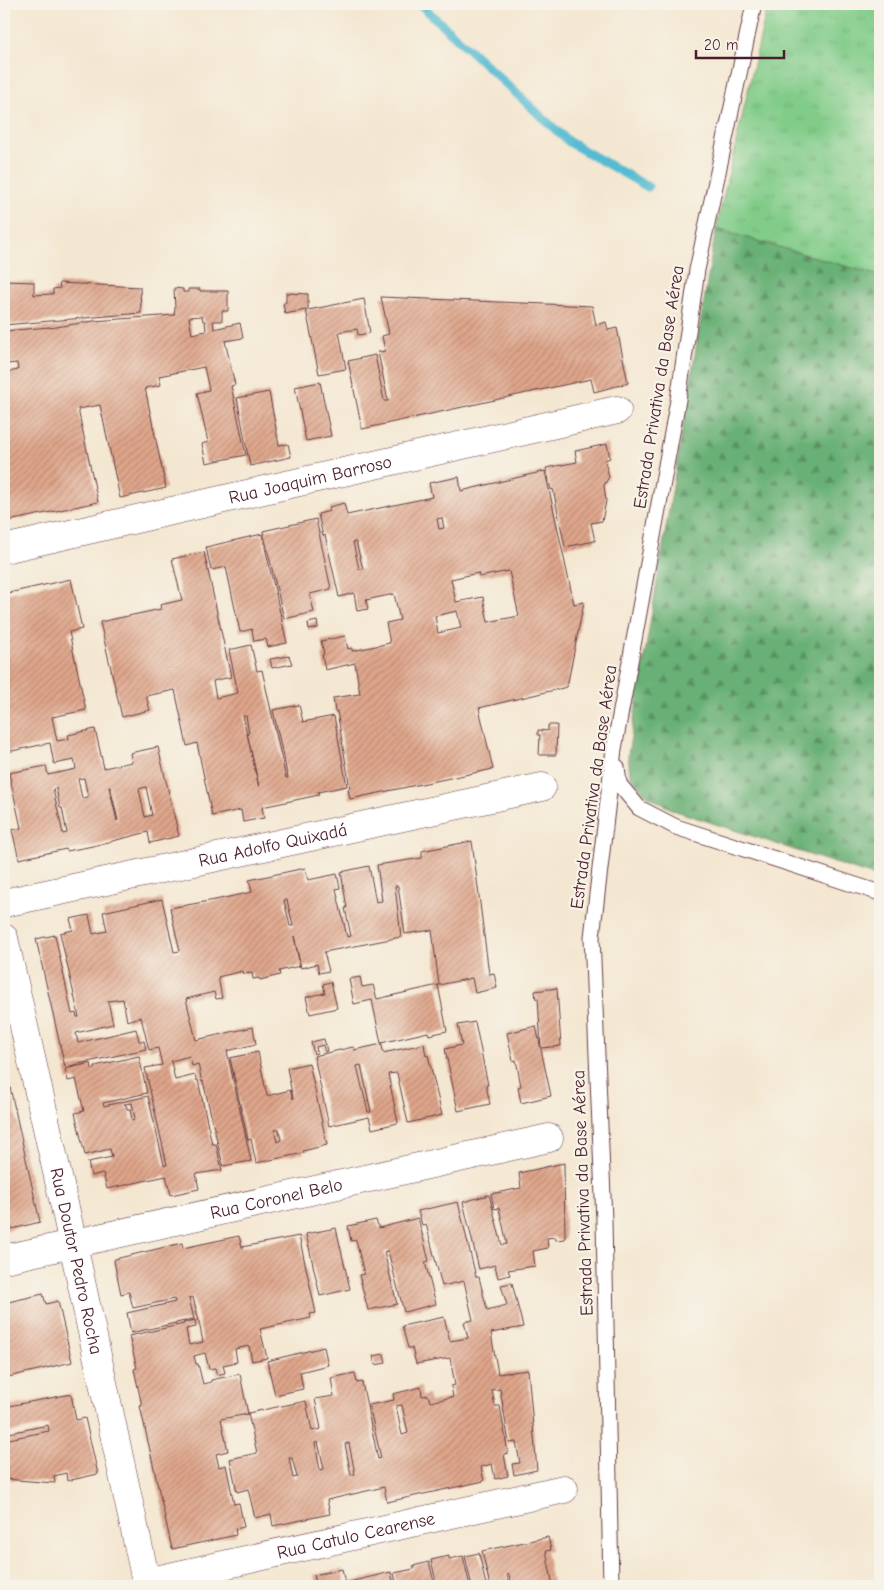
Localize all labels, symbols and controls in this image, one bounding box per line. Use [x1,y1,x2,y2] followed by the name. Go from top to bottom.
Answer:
[696,28,784,60] scale bar
[704,36,738,54] text: 20 m
[629,264,689,510] street label: Estrada Privativa da Base Aérea
[227,451,394,508] street label: Rua Joaquim Barroso
[566,664,622,910] street label: Estrada Privativa da Base Aérea
[197,819,349,871] street label: Rua Adolfo Quixadá
[568,1070,598,1316] street label: Estrada Privativa da Base Aérea
[46,1166,107,1356] street label: Rua Doutor Pedro Rocha
[208,1174,344,1223] street label: Rua Coronel Belo
[275,1508,437,1563] street label: Rua Catulo Cearense

